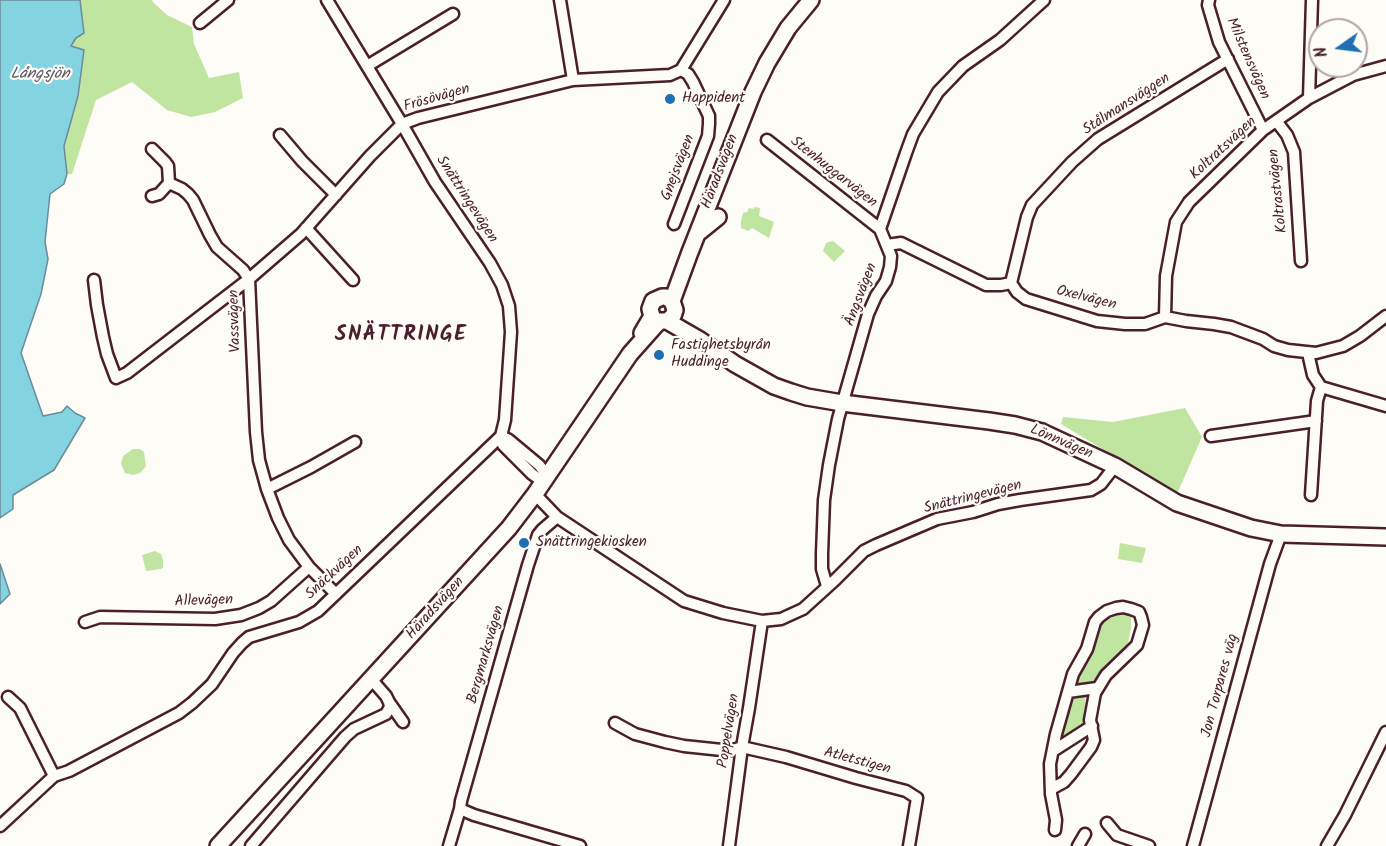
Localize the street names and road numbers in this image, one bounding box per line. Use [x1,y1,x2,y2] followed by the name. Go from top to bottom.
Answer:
[1221,15,1273,103] street label: Milstensvägen
[1080,70,1174,140] street label: Stålmansväggen
[402,81,472,117] street label: Frösövägen
[1187,114,1261,184] street label: Koltratsvägen
[658,132,700,204] street label: Gnejsvägen
[699,132,743,212] street label: Häradsvägen
[786,133,880,213] street label: Stenhuggarvägen
[1266,148,1292,234] street label: Koltrastvägen
[431,153,501,247] street label: Snättringevägen
[842,261,882,329] street label: Ängsvägen
[1054,283,1118,315] street label: Oxelvägen
[226,289,246,353] street label: Vassvägen
[1027,422,1095,464] street label: Lönnvägen
[922,477,1024,519] street label: Snättringevägen
[303,542,367,604] street label: Snäckvägen
[403,574,469,644] street label: Häradsvägen
[174,592,234,612] street label: Allevägen
[464,604,510,706] street label: Bergmarksvägen
[1199,632,1243,740] street label: Jon Torpares väg
[715,693,745,769] street label: Poppelvägen
[821,744,893,780] street label: Atletstigen

